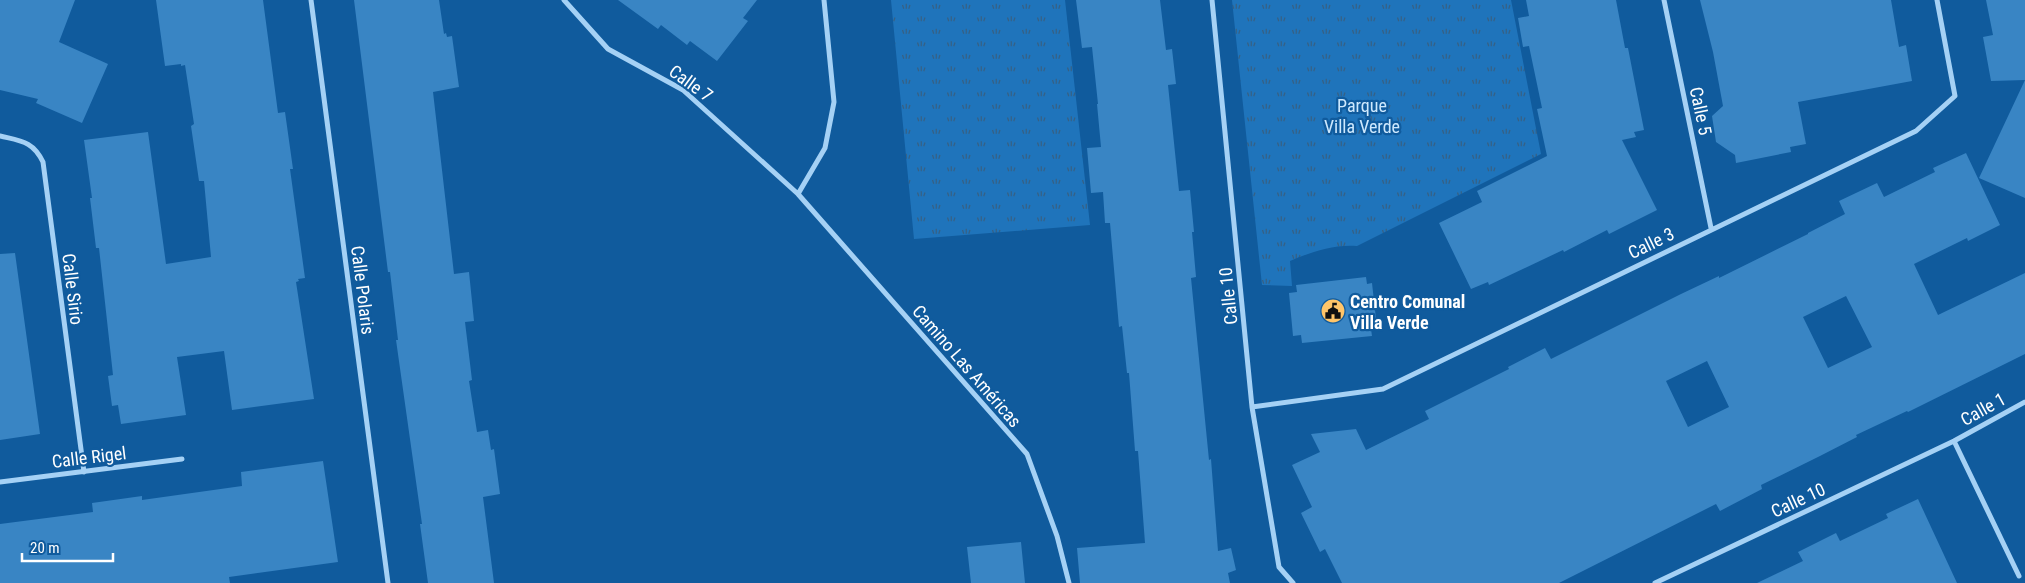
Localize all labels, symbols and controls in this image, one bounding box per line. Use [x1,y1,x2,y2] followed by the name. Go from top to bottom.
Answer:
[665,60,717,106] street label: Calle 7
[1686,85,1716,137] street label: Calle 5
[1324,95,1400,137] park label: Parque Villa Verde
[1625,223,1677,263] street label: Calle 3
[347,244,379,336] street label: Calle Polaris
[58,252,88,326] street label: Calle Sirio
[1215,266,1241,326] street label: Calle 10
[1350,291,1465,333] place label: Centro Comunal Villa Verde
[1320,298,1346,324] public building icon: Centro Comunal Villa Verde
[908,301,1026,431] street label: Camino Las Américas
[1957,388,2009,430] street label: Calle 1
[51,442,127,472] street label: Calle Rigel
[1768,478,1828,522] street label: Calle 10
[22,530,114,562] scale bar
[30,539,60,557] text: 20 m

